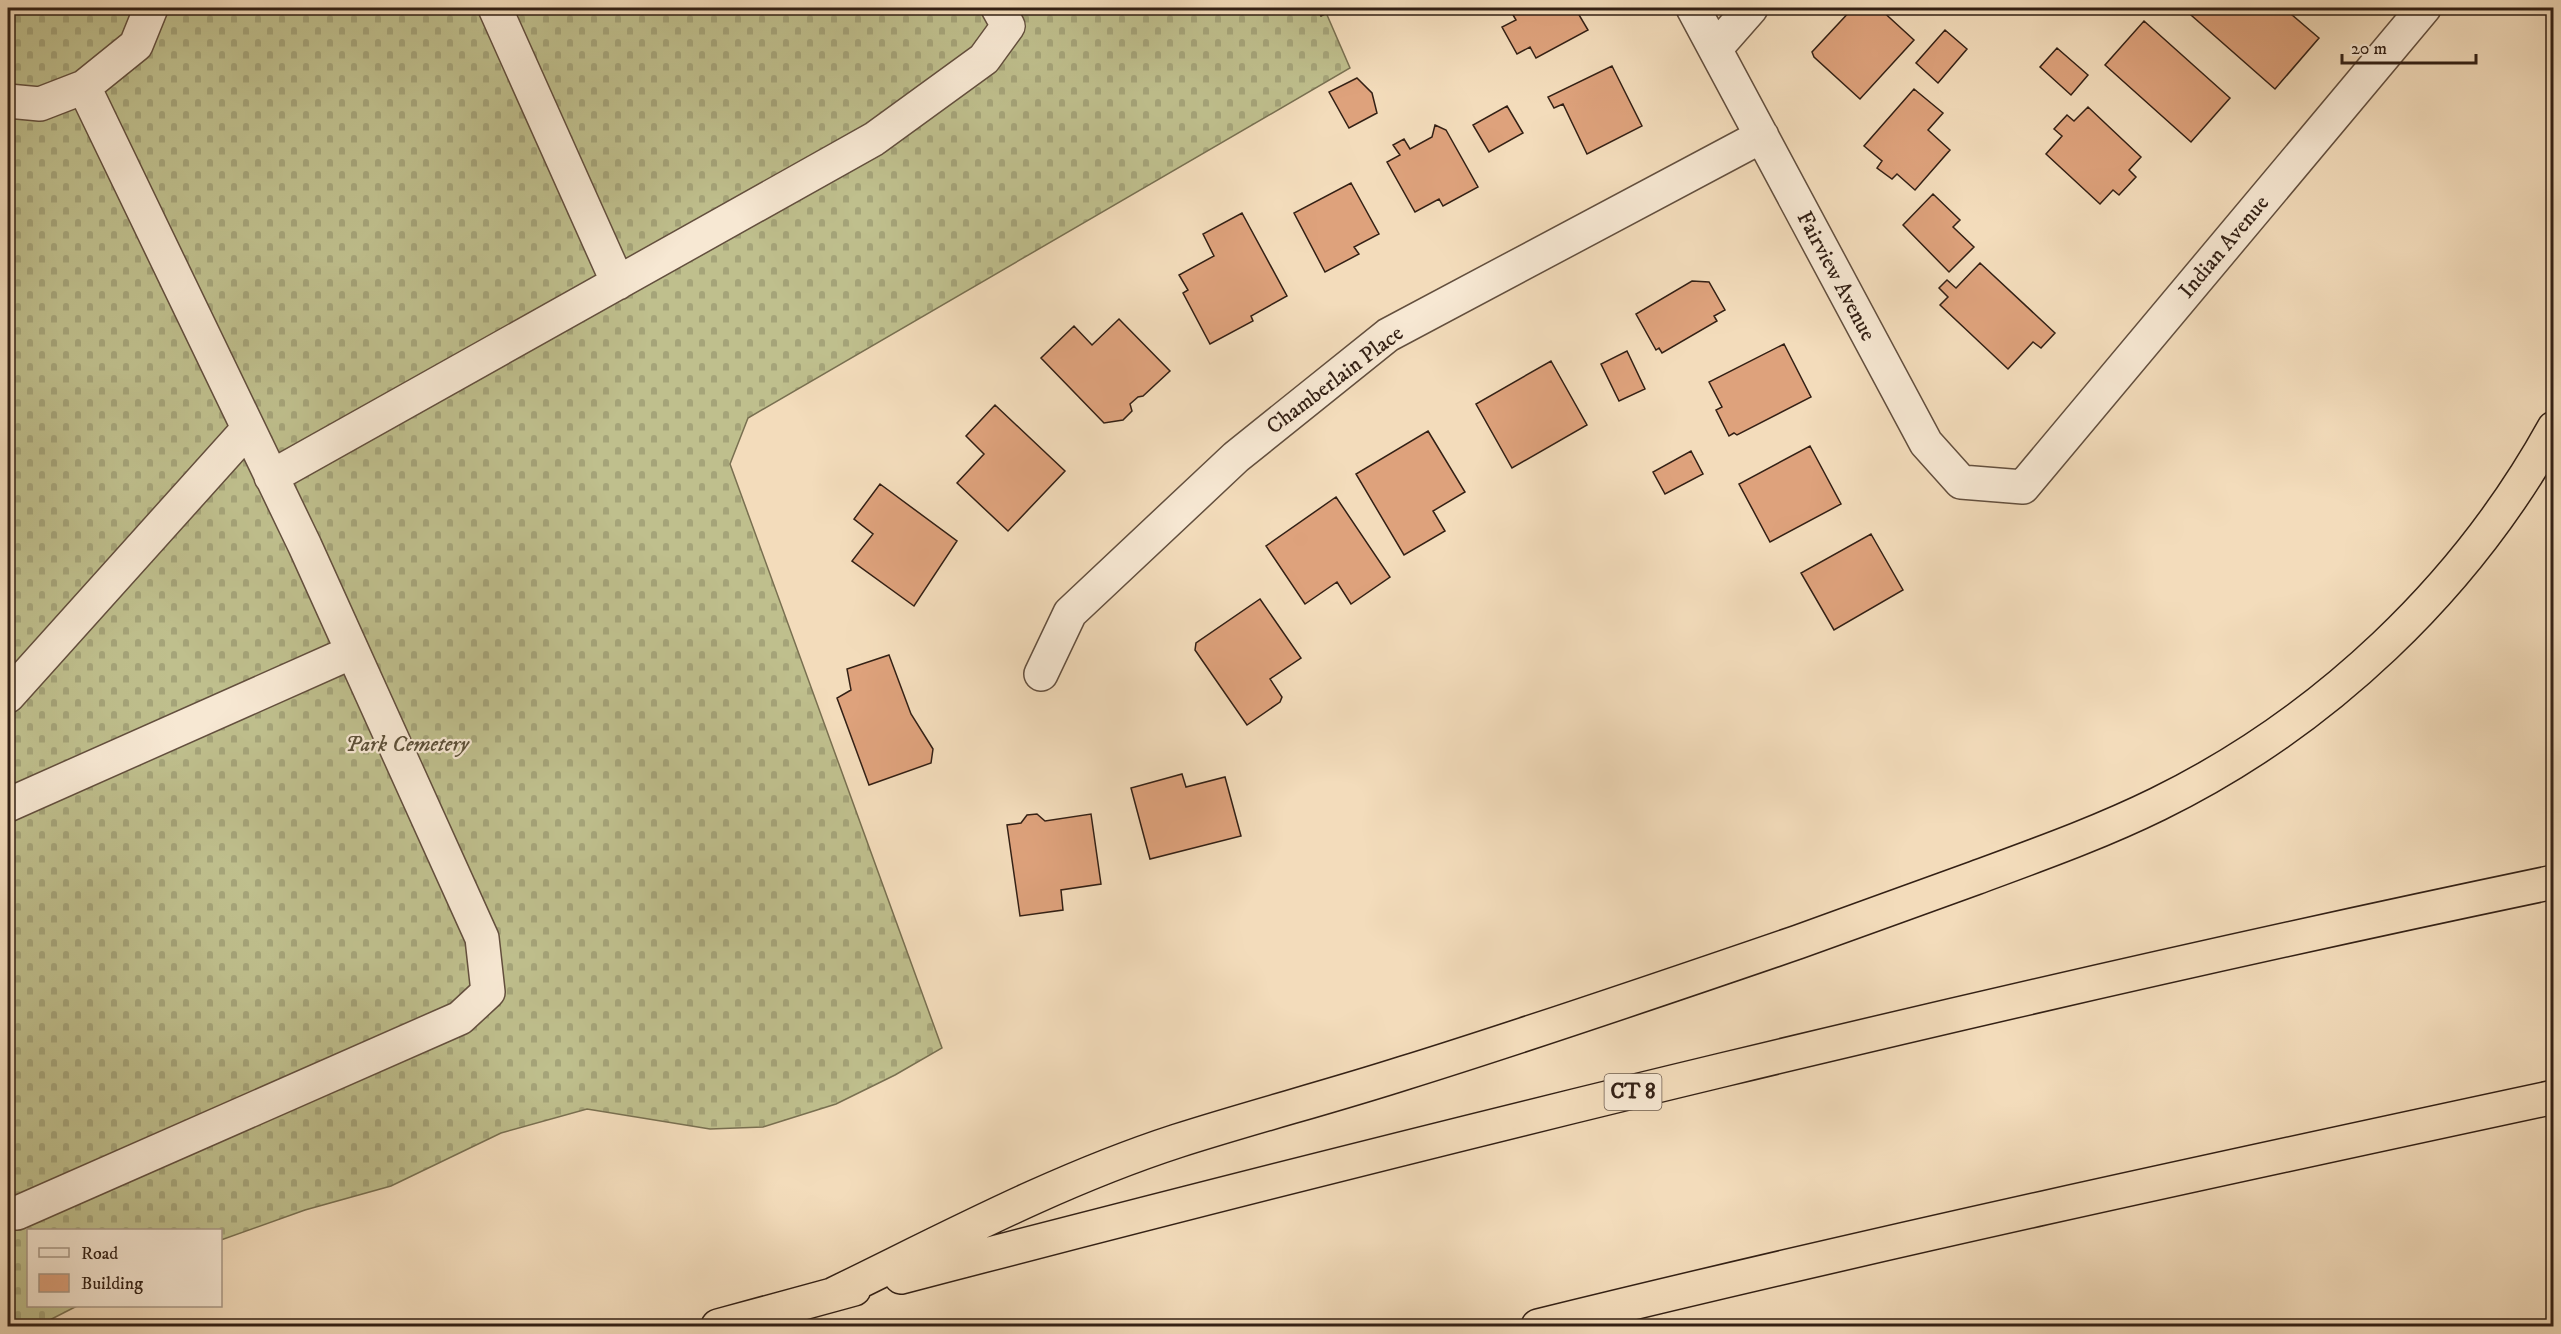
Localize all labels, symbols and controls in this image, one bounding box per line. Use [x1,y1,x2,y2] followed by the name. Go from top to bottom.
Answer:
[2342,27,2476,65] scale bar
[2351,38,2387,60] text: 20 m
[2173,190,2275,304] street label: Indian Avenue
[1791,207,1881,345] street label: Fairview Avenue
[1261,320,1409,440] street label: Chamberlain Place
[345,731,470,758] park label: Park Cemetery
[1604,1074,1662,1110] road number: CT 8
[27,1229,222,1307] legend
[81,1243,118,1265] text: Road
[81,1273,143,1295] text: Building

